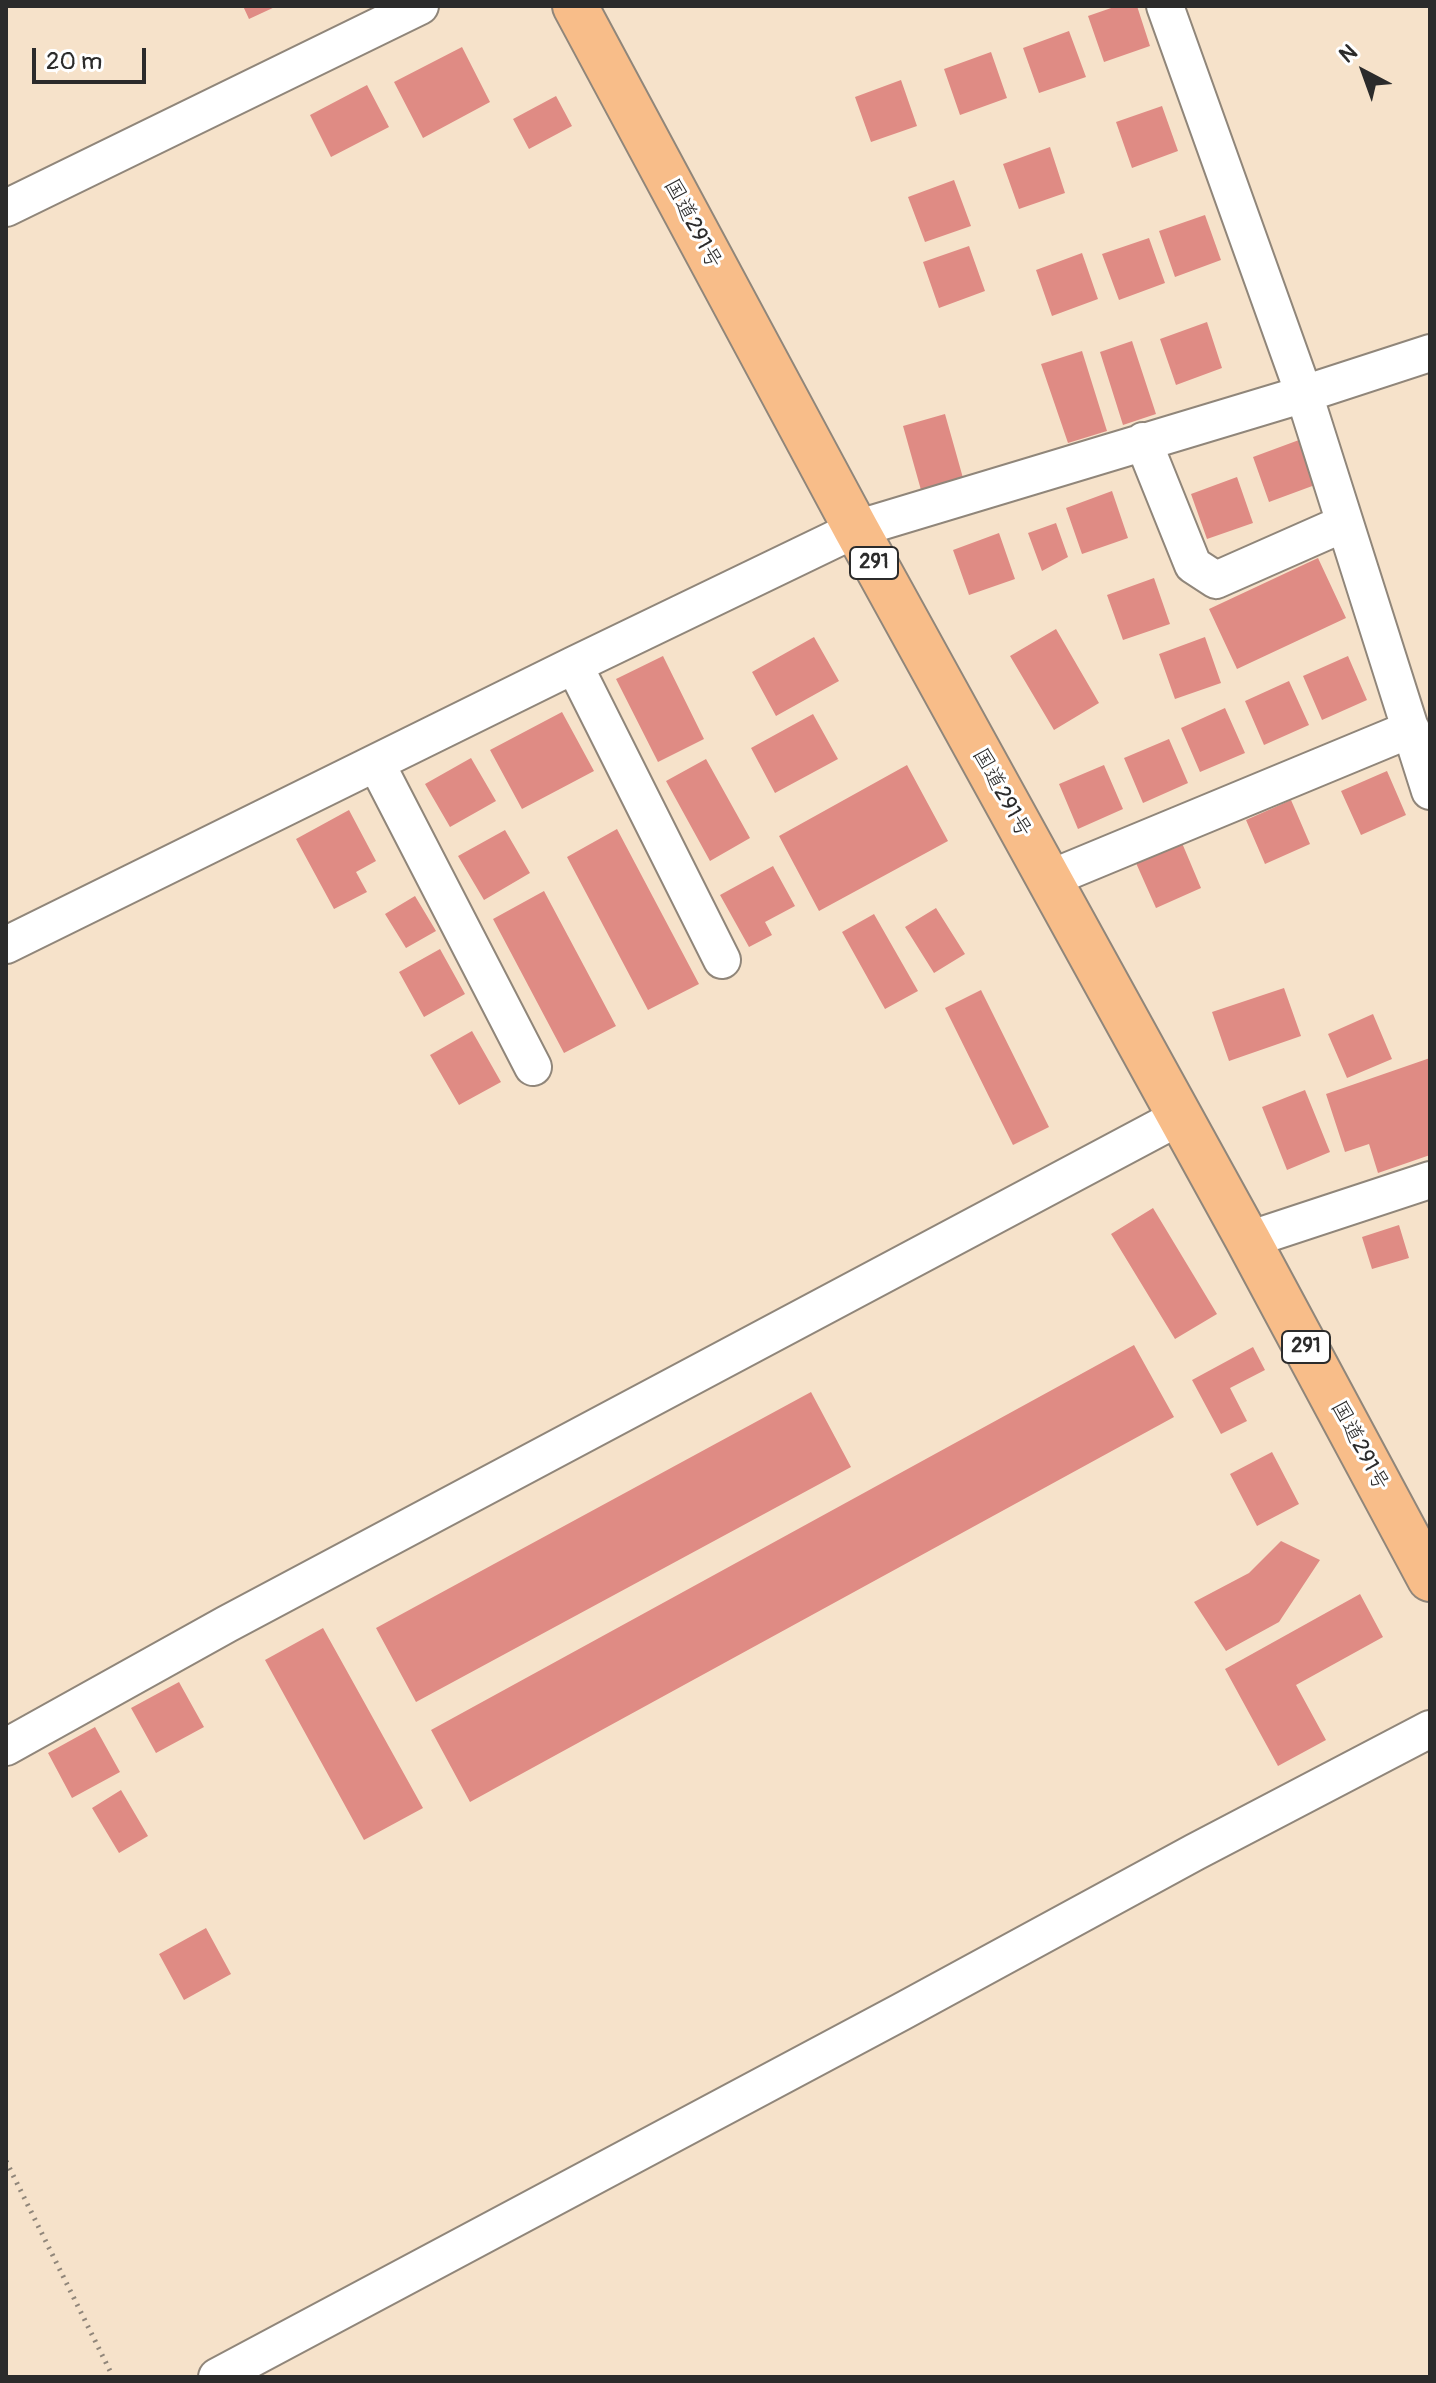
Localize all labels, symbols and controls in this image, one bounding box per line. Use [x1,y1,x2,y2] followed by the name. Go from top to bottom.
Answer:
[36,32,150,82] scale bar
[1324,32,1404,112] north arrow
[1333,38,1363,69] text: N
[46,47,102,76] text: 20 m
[657,174,727,274] street label: 国道291号
[850,547,898,579] road number: 291
[966,744,1036,842] street label: 国道291号
[1282,1331,1330,1363] road number: 291
[1324,1396,1394,1496] street label: 国道291号

